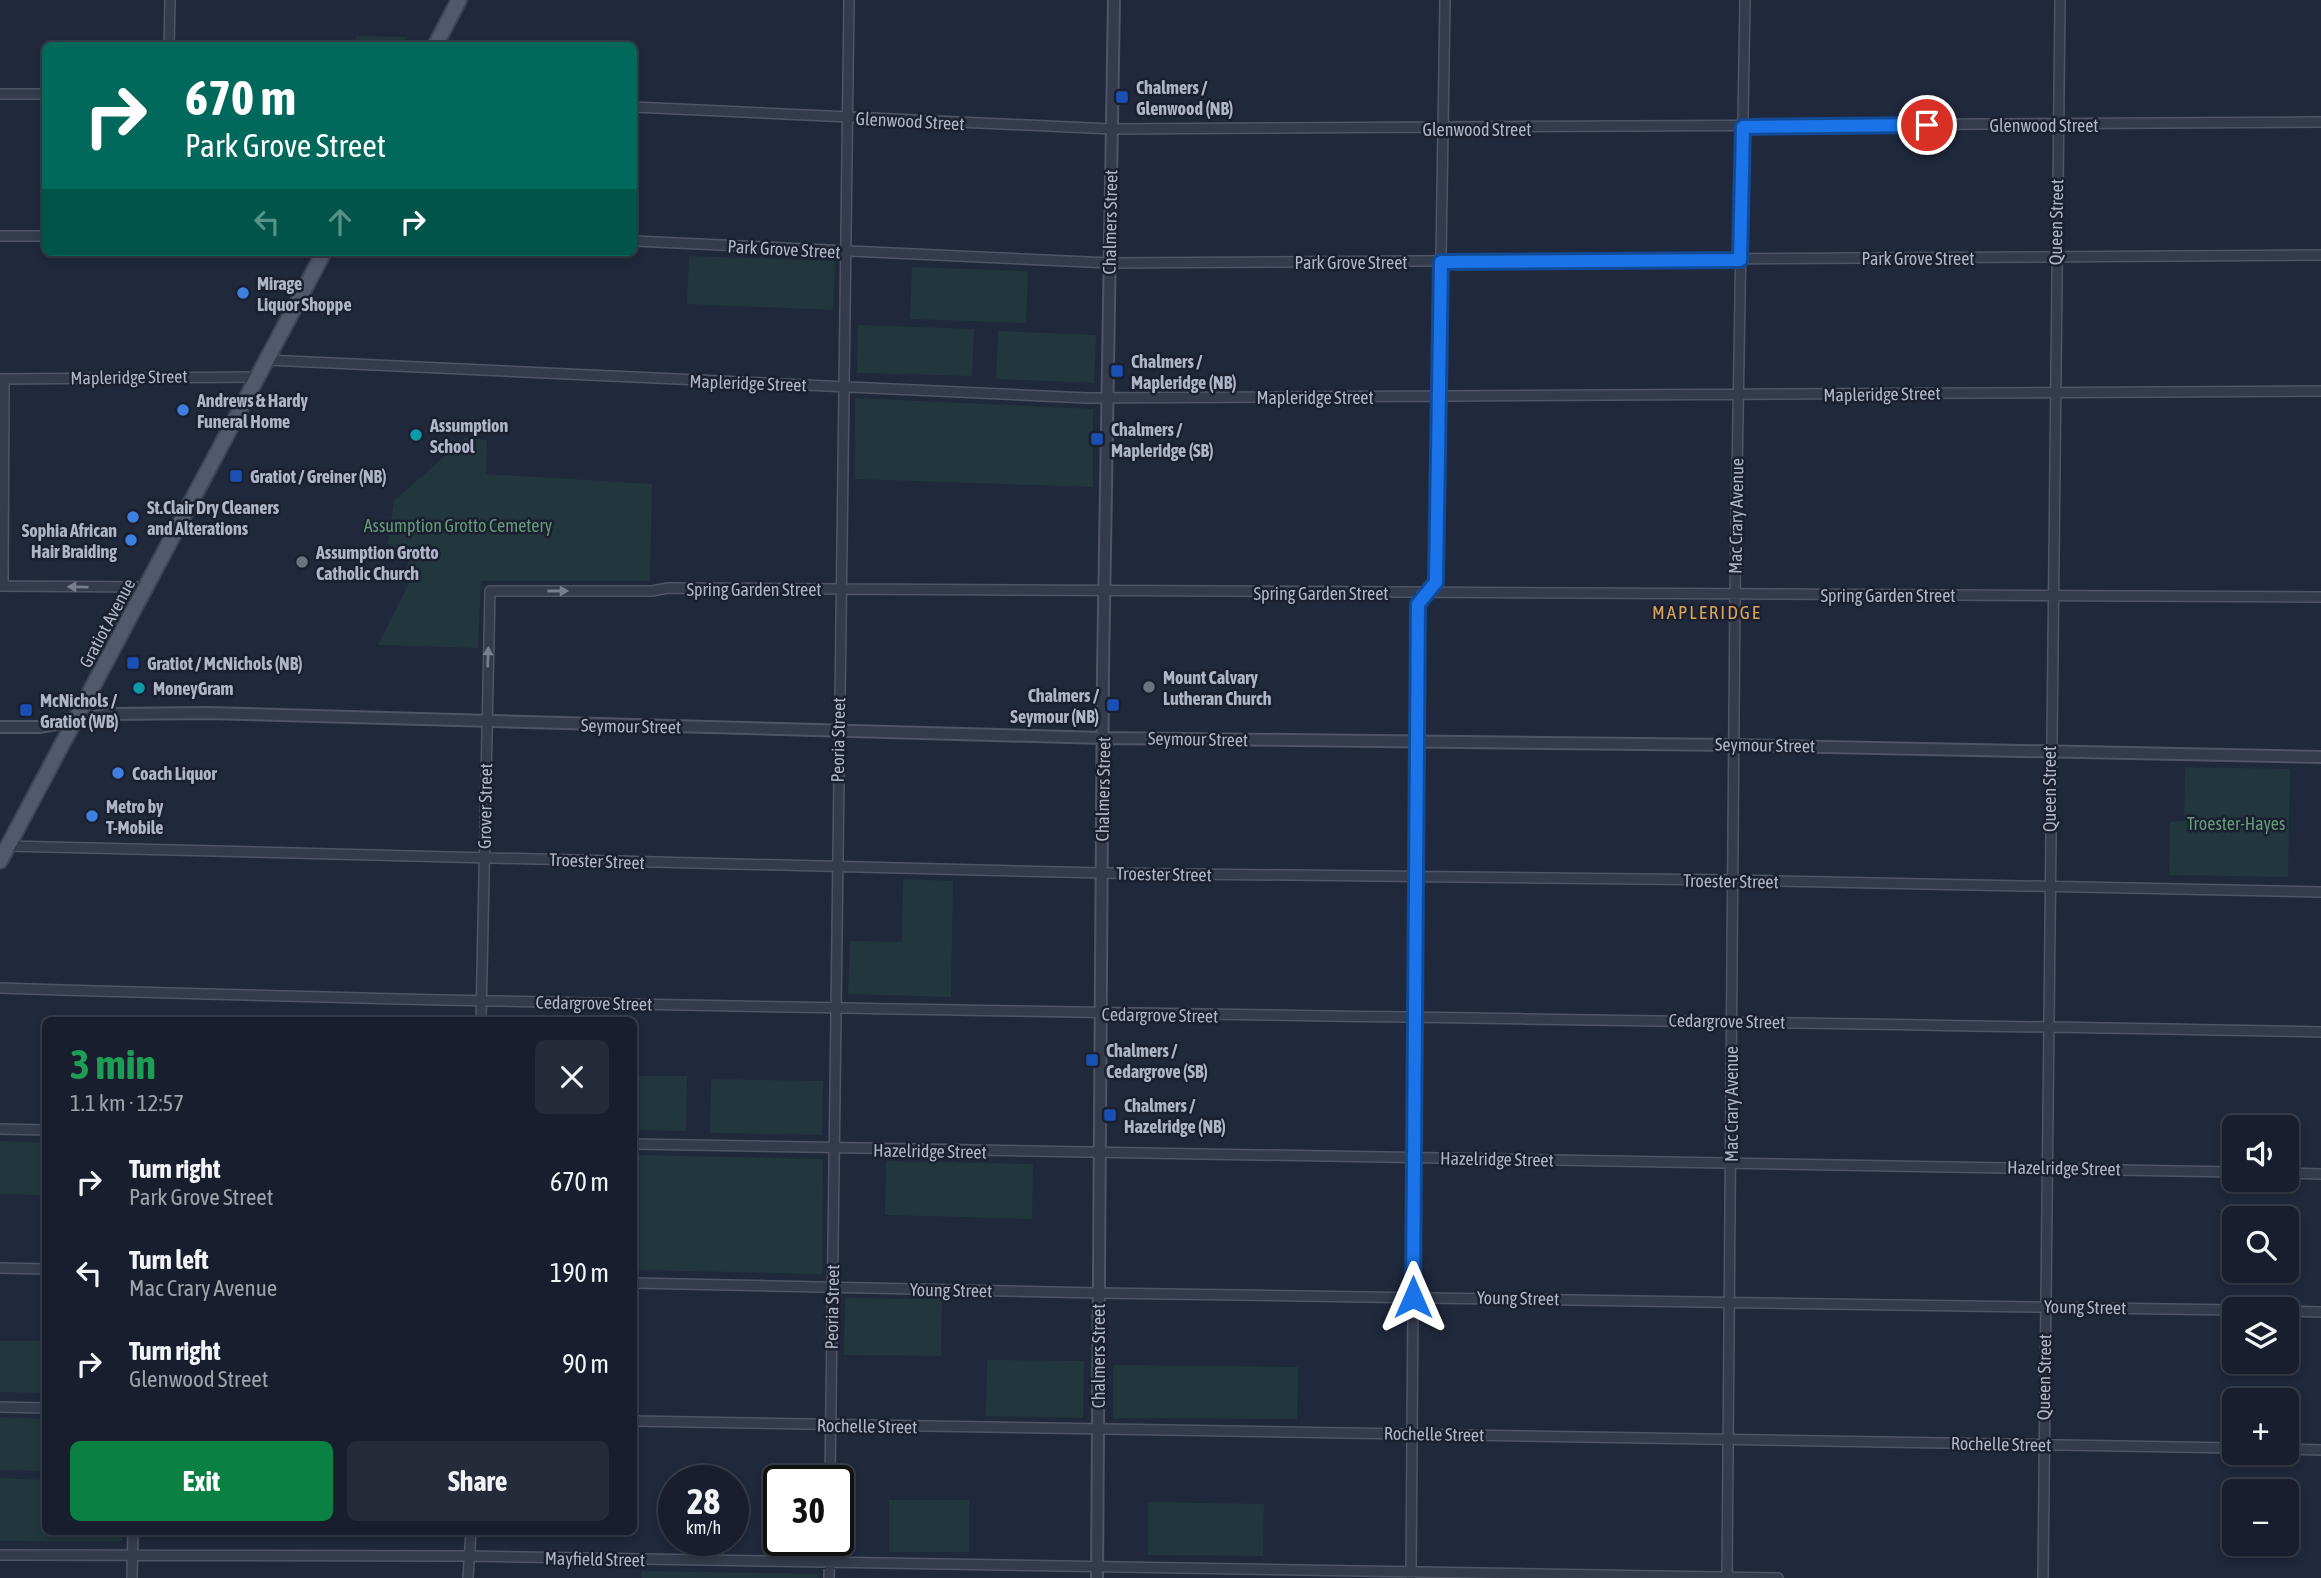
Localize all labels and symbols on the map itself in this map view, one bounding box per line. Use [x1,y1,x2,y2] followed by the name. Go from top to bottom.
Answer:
[1136,77,1233,119] place label: Chalmers / Glenwood (NB)
[1114,89,1130,105] marker: Chalmers / Glenwood (NB)
[1897,95,1957,155] pin
[855,108,965,134] street label: Glenwood Street
[1989,115,2099,136] street label: Glenwood Street
[1422,119,1532,140] street label: Glenwood Street
[1099,169,1121,275] street label: Chalmers Street
[2045,179,2067,265] street label: Queen Street
[727,236,841,262] street label: Park Grove Street
[1861,248,1975,269] street label: Park Grove Street
[1294,252,1408,273] street label: Park Grove Street
[257,273,352,315] place label: Mirage Liquor Shoppe
[235,285,251,301] marker: Mirage Liquor Shoppe
[1131,351,1237,393] place label: Chalmers / Mapleridge (NB)
[1109,363,1125,379] marker: Chalmers / Mapleridge (NB)
[70,365,188,389] street label: Mapleridge Street
[689,370,807,396] street label: Mapleridge Street
[1823,382,1941,406] street label: Mapleridge Street
[1256,387,1374,408] street label: Mapleridge Street
[196,390,308,432] place label: Andrews & Hardy Funeral Home
[175,402,191,418] marker: Andrews & Hardy Funeral Home
[429,415,508,457] place label: Assumption School
[1111,419,1213,461] place label: Chalmers / Mapleridge (SB)
[408,427,424,443] marker: Assumption School
[1089,431,1105,447] marker: Chalmers / Mapleridge (SB)
[1724,458,1748,574] street label: Mac Crary Avenue
[250,466,386,487] place label: Gratiot / Greiner (NB)
[228,468,244,484] marker: Gratiot / Greiner (NB)
[147,497,280,539] place label: St.Clair Dry Cleaners and Alterations
[125,509,141,525] marker: St.Clair Dry Cleaners and Alterations
[364,515,552,536] park label: Assumption Grotto Cemetery
[22,520,117,562] place label: Sophia African Hair Braiding
[123,532,139,548] marker: Sophia African Hair Braiding
[315,542,439,584] place label: Assumption Grotto Catholic Church
[294,554,310,570] marker: Assumption Grotto Catholic Church
[75,575,139,671] street label: Gratiot Avenue
[686,579,822,600] street label: Spring Garden Street
[67,581,89,592] one-way arrow
[1253,583,1389,604] street label: Spring Garden Street
[548,585,570,597] one-way arrow
[1820,585,1956,606] street label: Spring Garden Street
[1652,601,1762,623] district label: MAPLERIDGE
[483,646,494,668] one-way arrow
[147,653,303,674] place label: Gratiot / McNichols (NB)
[125,655,141,671] marker: Gratiot / McNichols (NB)
[1163,667,1272,709] place label: Mount Calvary Lutheran Church
[153,678,234,699] place label: MoneyGram
[1141,679,1157,695] marker: Mount Calvary Lutheran Church
[131,680,147,696] marker: MoneyGram
[1010,685,1100,727] place label: Chalmers / Seymour (NB)
[40,690,119,732] place label: McNichols / Gratiot (WB)
[827,697,849,783] street label: Peoria Street
[1105,697,1121,713] marker: Chalmers / Seymour (NB)
[18,702,34,718] marker: McNichols / Gratiot (WB)
[581,715,681,737] street label: Seymour Street
[1148,728,1248,750] street label: Seymour Street
[1715,734,1815,756] street label: Seymour Street
[1092,736,1114,842] street label: Chalmers Street
[2039,746,2060,832] street label: Queen Street
[132,763,218,784] place label: Coach Liquor
[474,763,496,849] street label: Grover Street
[110,765,126,781] marker: Coach Liquor
[106,796,164,838] place label: Metro by T-Mobile
[84,808,100,824] marker: Metro by T-Mobile
[2187,813,2285,834] park label: Troester-Hayes
[549,849,645,873] street label: Troester Street
[1116,863,1212,885] street label: Troester Street
[1683,870,1779,892] street label: Troester Street
[536,991,652,1015] street label: Cedargrove Street
[1102,1003,1218,1027] street label: Cedargrove Street
[1669,1009,1785,1033] street label: Cedargrove Street
[1106,1040,1208,1082] place label: Chalmers / Cedargrove (SB)
[1721,1046,1742,1162] street label: Mac Crary Avenue
[1084,1052,1100,1068] marker: Chalmers / Cedargrove (SB)
[1124,1095,1226,1137] place label: Chalmers / Hazelridge (NB)
[1102,1107,1118,1123] marker: Chalmers / Hazelridge (NB)
[873,1140,987,1162] street label: Hazelridge Street
[1440,1148,1554,1170] street label: Hazelridge Street
[2007,1157,2121,1179] street label: Hazelridge Street
[1376,1260,1450,1334] position arrow
[821,1264,843,1350] street label: Peoria Street
[910,1279,992,1301] street label: Young Street
[1477,1287,1559,1309] street label: Young Street
[2044,1296,2126,1318] street label: Young Street
[1088,1304,1109,1408] street label: Chalmers Street
[2033,1334,2055,1420] street label: Queen Street
[817,1415,917,1437] street label: Rochelle Street
[1384,1423,1484,1445] street label: Rochelle Street
[1951,1433,2051,1455] street label: Rochelle Street
[763,1465,854,1556] speed limit sign: 30
[545,1548,645,1570] street label: Mayfield Street

